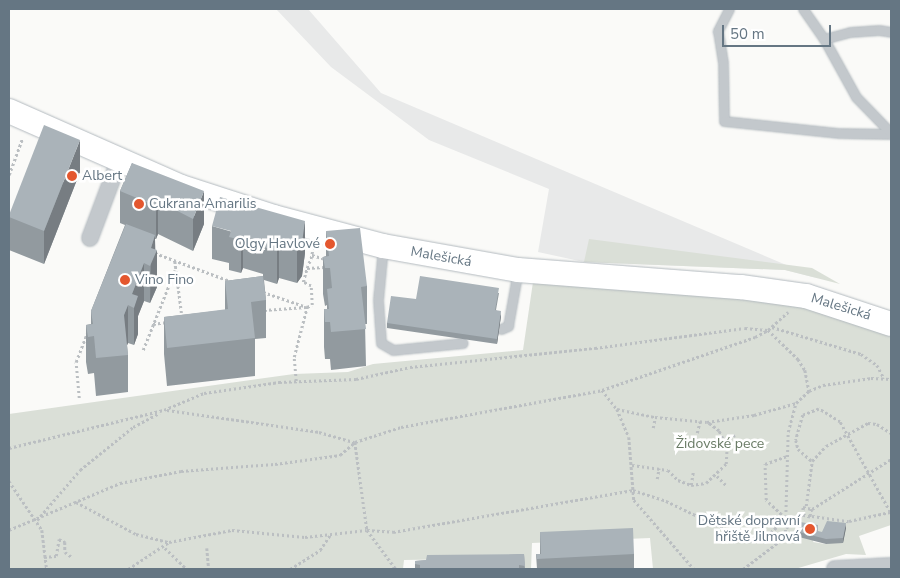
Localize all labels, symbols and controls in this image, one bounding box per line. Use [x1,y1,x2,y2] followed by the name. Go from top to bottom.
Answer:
[725,15,834,47] scale bar
[730,24,765,44] text: 50 m
[82,168,122,184] place label: Albert
[66,170,78,182] marker: Albert
[149,196,256,212] place label: Cukrana Amarilis
[133,198,145,210] marker: Cukrana Amarilis
[235,236,320,252] place label: Olgy Havlové
[324,238,336,250] marker: Olgy Havlové
[409,243,473,271] street label: Malešická
[135,272,194,288] place label: Vino Fino
[119,274,131,286] marker: Vino Fino
[809,290,873,324] street label: Malešická
[676,436,764,452] park label: Židovské pece
[698,513,800,546] place label: Dětské dopravní hřiště Jilmová
[804,523,816,535] marker: Dětské dopravní hřiště Jilmová

